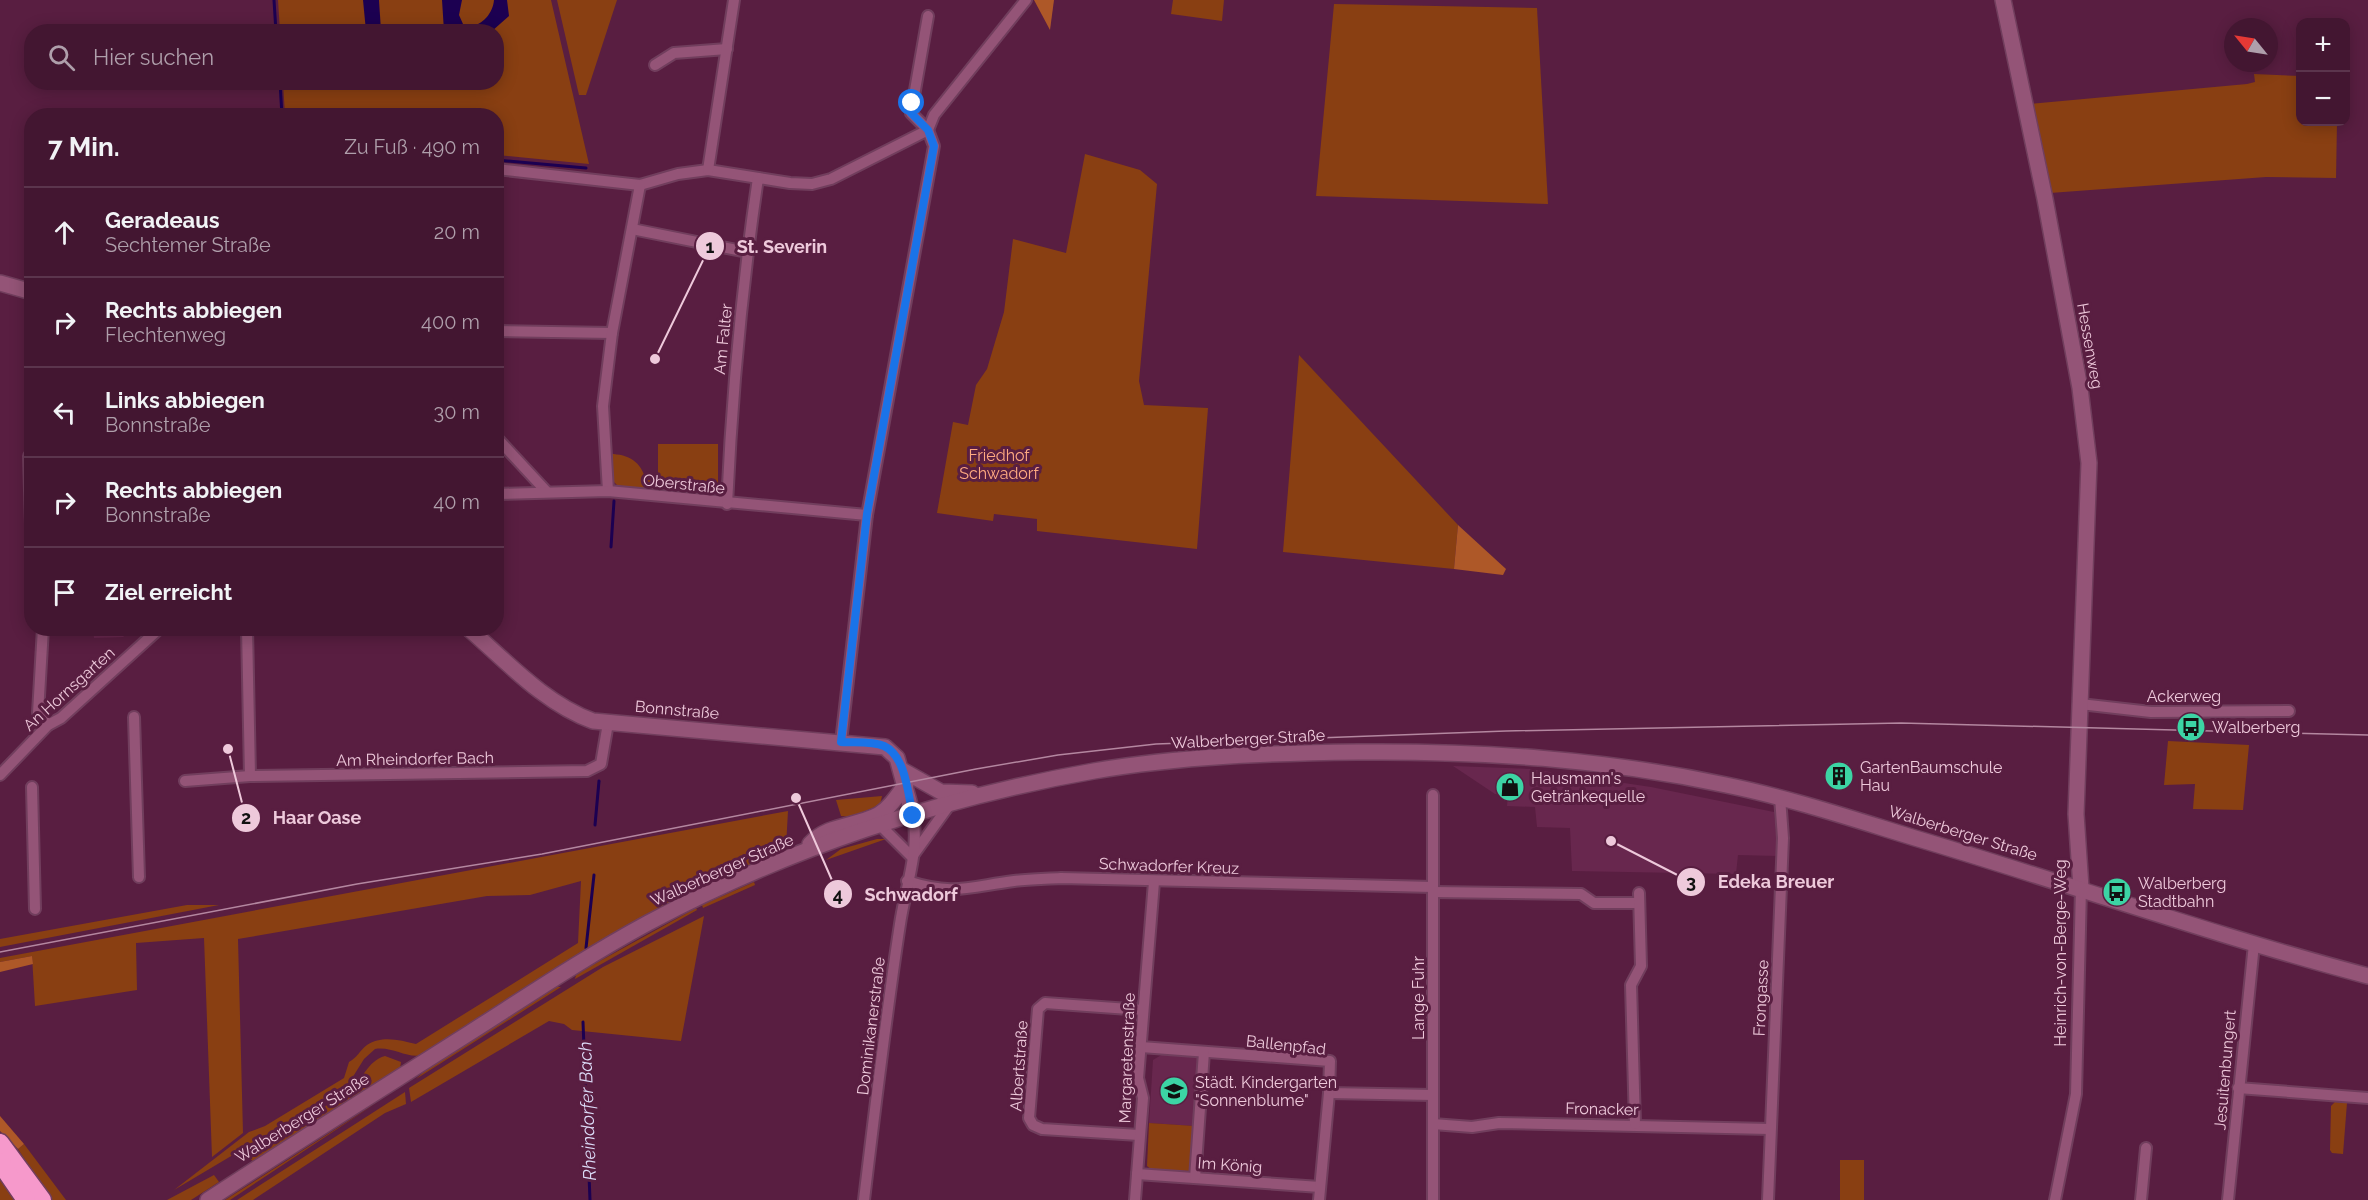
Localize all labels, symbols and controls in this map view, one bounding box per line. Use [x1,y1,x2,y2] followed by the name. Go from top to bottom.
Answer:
[2224,18,2278,72] north arrow
[2296,18,2350,126] map controls
[2296,18,2350,72] button: +
[24,24,504,90] search box
[45,41,78,74] icon: search
[93,44,214,70] text: Hier suchen
[2296,72,2350,126] button: −
[898,89,924,115] route start
[48,132,120,162] text: 7 Min.
[344,135,480,159] text: Zu Fuß · 490 m
[105,207,220,233] text: Geradeaus
[48,216,81,249] icon: ahead
[434,220,480,244] text: 20 m
[695,228,839,264] callout: St. Severin
[105,233,271,257] text: Sechtemer Straße
[706,236,715,257] text: 1
[737,236,827,257] text: St. Severin
[105,297,282,323] text: Rechts abbiegen
[2073,301,2107,391] street label: Hessenweg
[710,302,736,375] street label: Am Falter
[48,306,81,339] icon: right
[421,310,480,334] text: 400 m
[105,323,226,347] text: Flechtenweg
[105,387,265,413] text: Links abbiegen
[48,396,81,429] icon: left
[434,400,480,424] text: 30 m
[105,413,211,437] text: Bonnstraße
[959,446,1039,483] park label: Friedhof Schwadorf
[642,470,726,498] street label: Oberstraße
[105,477,282,503] text: Rechts abbiegen
[48,486,81,519] icon: right
[433,490,480,514] text: 40 m
[105,503,211,527] text: Bonnstraße
[48,576,81,609] icon: arrive
[105,579,232,605] text: Ziel erreicht
[19,643,119,735] street label: An Hornsgarten
[2147,687,2221,706] street label: Ackerweg
[634,697,720,723] street label: Bonnstraße
[2175,711,2207,743] bus stop icon: Walberberg
[2212,718,2300,737] place label: Walberberg
[1170,725,1326,753] street label: Walberberger Straße
[336,748,494,770] street label: Am Rheindorfer Bach
[1860,758,2002,795] place label: GartenBaumschule Hau
[1823,760,1855,792] building icon: GartenBaumschule Hau
[1531,769,1645,806] place label: Hausmann's Getränkequelle
[1494,771,1526,803] shop icon: Hausmann's Getränkequelle
[231,800,374,836] callout: Haar Oase
[1886,801,2040,865] street label: Walberberger Straße
[899,802,925,828] route end
[241,807,251,828] text: 2
[273,807,361,828] text: Haar Oase
[648,830,796,910] street label: Walberberger Straße
[1099,854,1240,878] street label: Schwadorfer Kreuz
[2051,859,2070,1047] street label: Heinrich-von-Berge-Weg
[1676,864,1846,900] callout: Edeka Breuer
[1686,871,1696,892] text: 3
[1718,871,1834,892] text: Edeka Breuer
[2138,874,2226,911] place label: Walberberg Stadtbahn
[823,876,970,912] callout: Schwadorf
[2101,876,2133,908] bus stop icon: Walberberg Stadtbahn
[833,884,843,905] text: 4
[864,884,959,905] text: Schwadorf
[853,956,889,1096] street label: Dominikanerstraße
[1409,956,1428,1040] street label: Lange Fuhr
[1750,959,1772,1037] street label: Frongasse
[1115,992,1139,1124] street label: Margaretenstraße
[2210,1008,2240,1131] street label: Jesuitenbungert
[1006,1020,1032,1112] street label: Albertstraße
[1245,1031,1327,1059] street label: Ballenpfad
[574,1041,600,1181] water label: Rheindorfer Bach
[231,1069,373,1167] street label: Walberberger Straße
[1195,1073,1337,1110] place label: Städt. Kindergarten "Sonnenblume"
[1158,1075,1190,1107] school or university icon: Städt. Kindergarten "Sonnenblume"
[1565,1099,1639,1119] street label: Fronacker
[1197,1153,1263,1177] street label: Im König

